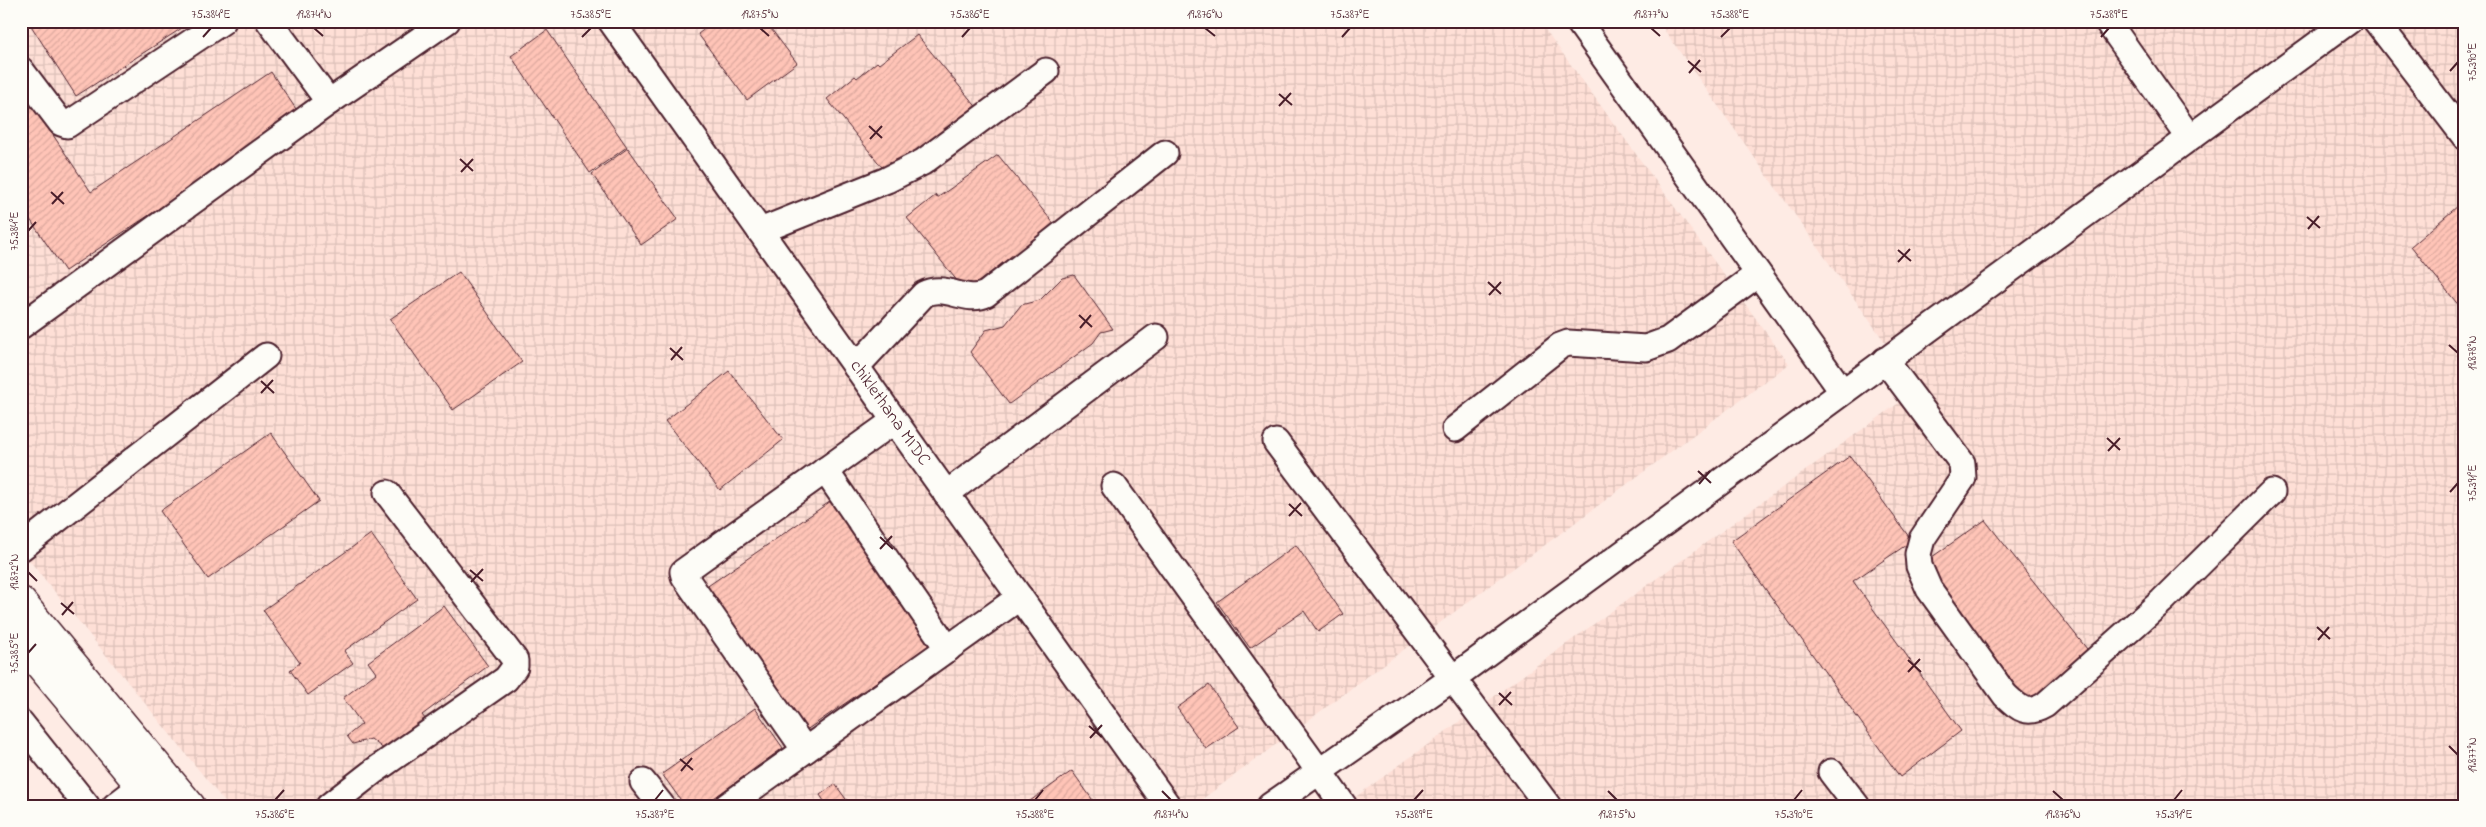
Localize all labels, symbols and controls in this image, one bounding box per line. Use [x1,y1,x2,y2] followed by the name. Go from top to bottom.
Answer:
[191,6,231,24] text: 75.384°E
[296,6,332,24] text: 19.874°N
[570,6,612,24] text: 75.385°E
[741,6,779,24] text: 19.875°N
[950,6,990,24] text: 75.386°E
[1187,6,1223,24] text: 19.876°N
[1330,6,1370,24] text: 75.387°E
[1633,6,1669,24] text: 19.877°N
[1711,6,1749,24] text: 75.388°E
[2090,6,2128,24] text: 75.389°E
[2464,43,2482,81] text: 75.390°E
[6,211,24,251] text: 75.384°E
[2464,335,2482,371] text: 19.878°N
[843,355,936,472] street label: chiklethana MIDC
[2464,464,2482,502] text: 75.391°E
[6,554,24,590] text: 19.872°N
[6,632,24,674] text: 75.385°E
[2464,737,2482,773] text: 19.877°N
[255,806,295,824] text: 75.386°E
[635,806,675,824] text: 75.387°E
[1016,806,1054,824] text: 75.388°E
[1153,806,1189,824] text: 19.874°N
[1395,806,1433,824] text: 75.389°E
[1598,806,1636,824] text: 19.875°N
[1775,806,1813,824] text: 75.390°E
[2045,806,2081,824] text: 19.876°N
[2155,806,2193,824] text: 75.391°E

